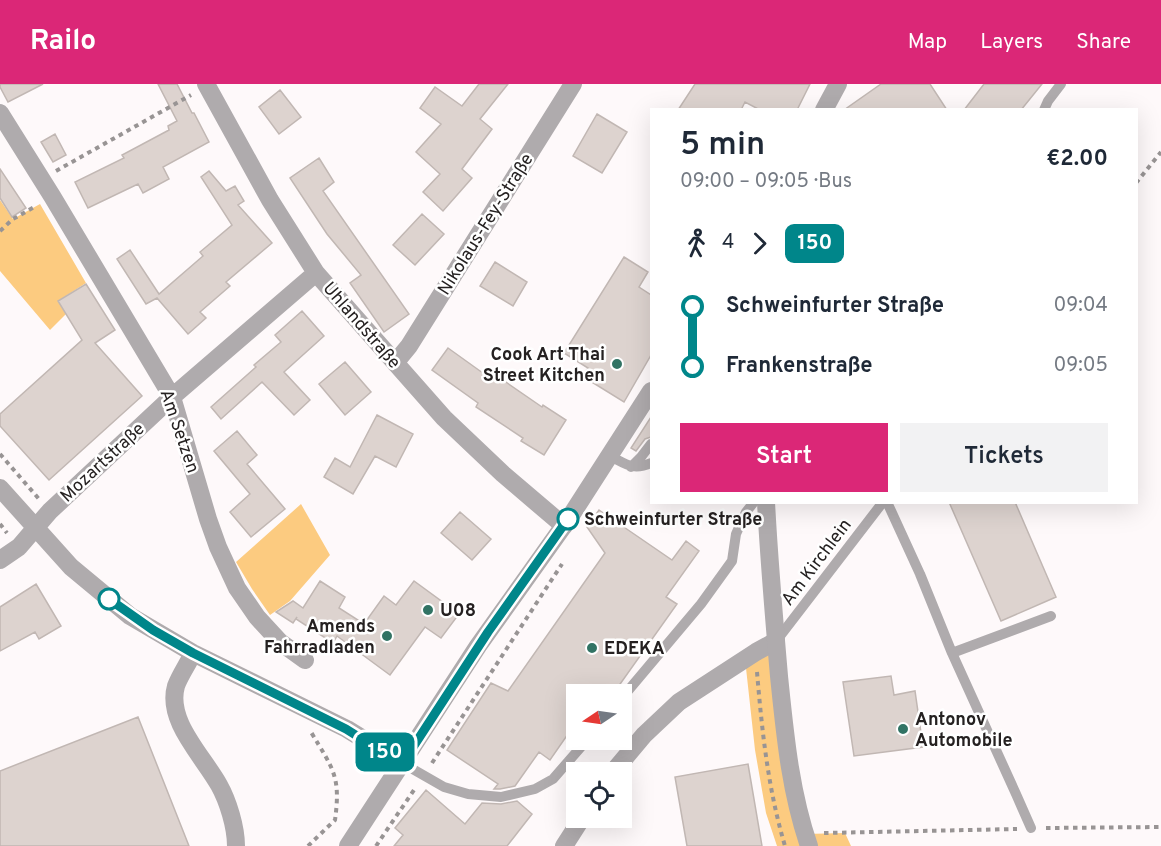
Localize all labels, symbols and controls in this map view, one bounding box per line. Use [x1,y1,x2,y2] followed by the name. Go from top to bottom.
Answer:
[30,24,96,60] text: Railo
[908,29,947,56] text: Map
[980,29,1043,56] text: Layers
[1076,29,1131,56] text: Share
[680,125,765,167] text: 5 min
[1046,146,1108,173] text: €2.00
[433,150,539,300] street label: Nikolaus-Fey-Straße
[680,169,852,195] text: 09:00 – 09:05 · Bus
[680,227,713,260] icon: walk
[743,227,776,260] icon: forward
[722,230,734,256] text: 4
[797,230,832,257] text: 150
[317,278,405,374] street label: Uhlandstraße
[726,293,944,320] text: Schweinfurter Straße
[1053,293,1108,319] text: 09:04
[483,344,605,388] place label: Cook Art Thai Street Kitchen
[726,353,873,380] text: Frankenstraße
[1053,353,1108,379] text: 09:05
[610,357,624,371] marker: Cook Art Thai Street Kitchen
[154,387,204,476] street label: Am Setzen
[56,418,150,508] street label: Mozartstraße
[680,423,888,492] button: Start
[900,423,1108,492] button: Tickets
[557,508,579,530] marker: Schweinfurter Straße
[584,509,762,532] place label: Schweinfurter Straße
[777,515,857,611] street label: Am Kirchlein
[98,588,120,610] unlabelled marker
[440,600,476,623] place label: U08
[421,603,435,617] marker: U08
[264,616,375,660] place label: Amends Fahrradladen
[380,629,394,643] marker: Amends Fahrradladen
[604,638,665,661] place label: EDEKA
[585,641,599,655] marker: EDEKA
[566,684,632,750] north arrow
[566,684,632,828] map controls
[915,709,1012,753] place label: Antonov Automobile
[896,722,910,736] marker: Antonov Automobile
[350,732,420,772] line badge: 150
[368,739,403,766] text: 150
[566,762,632,828] button: locate

